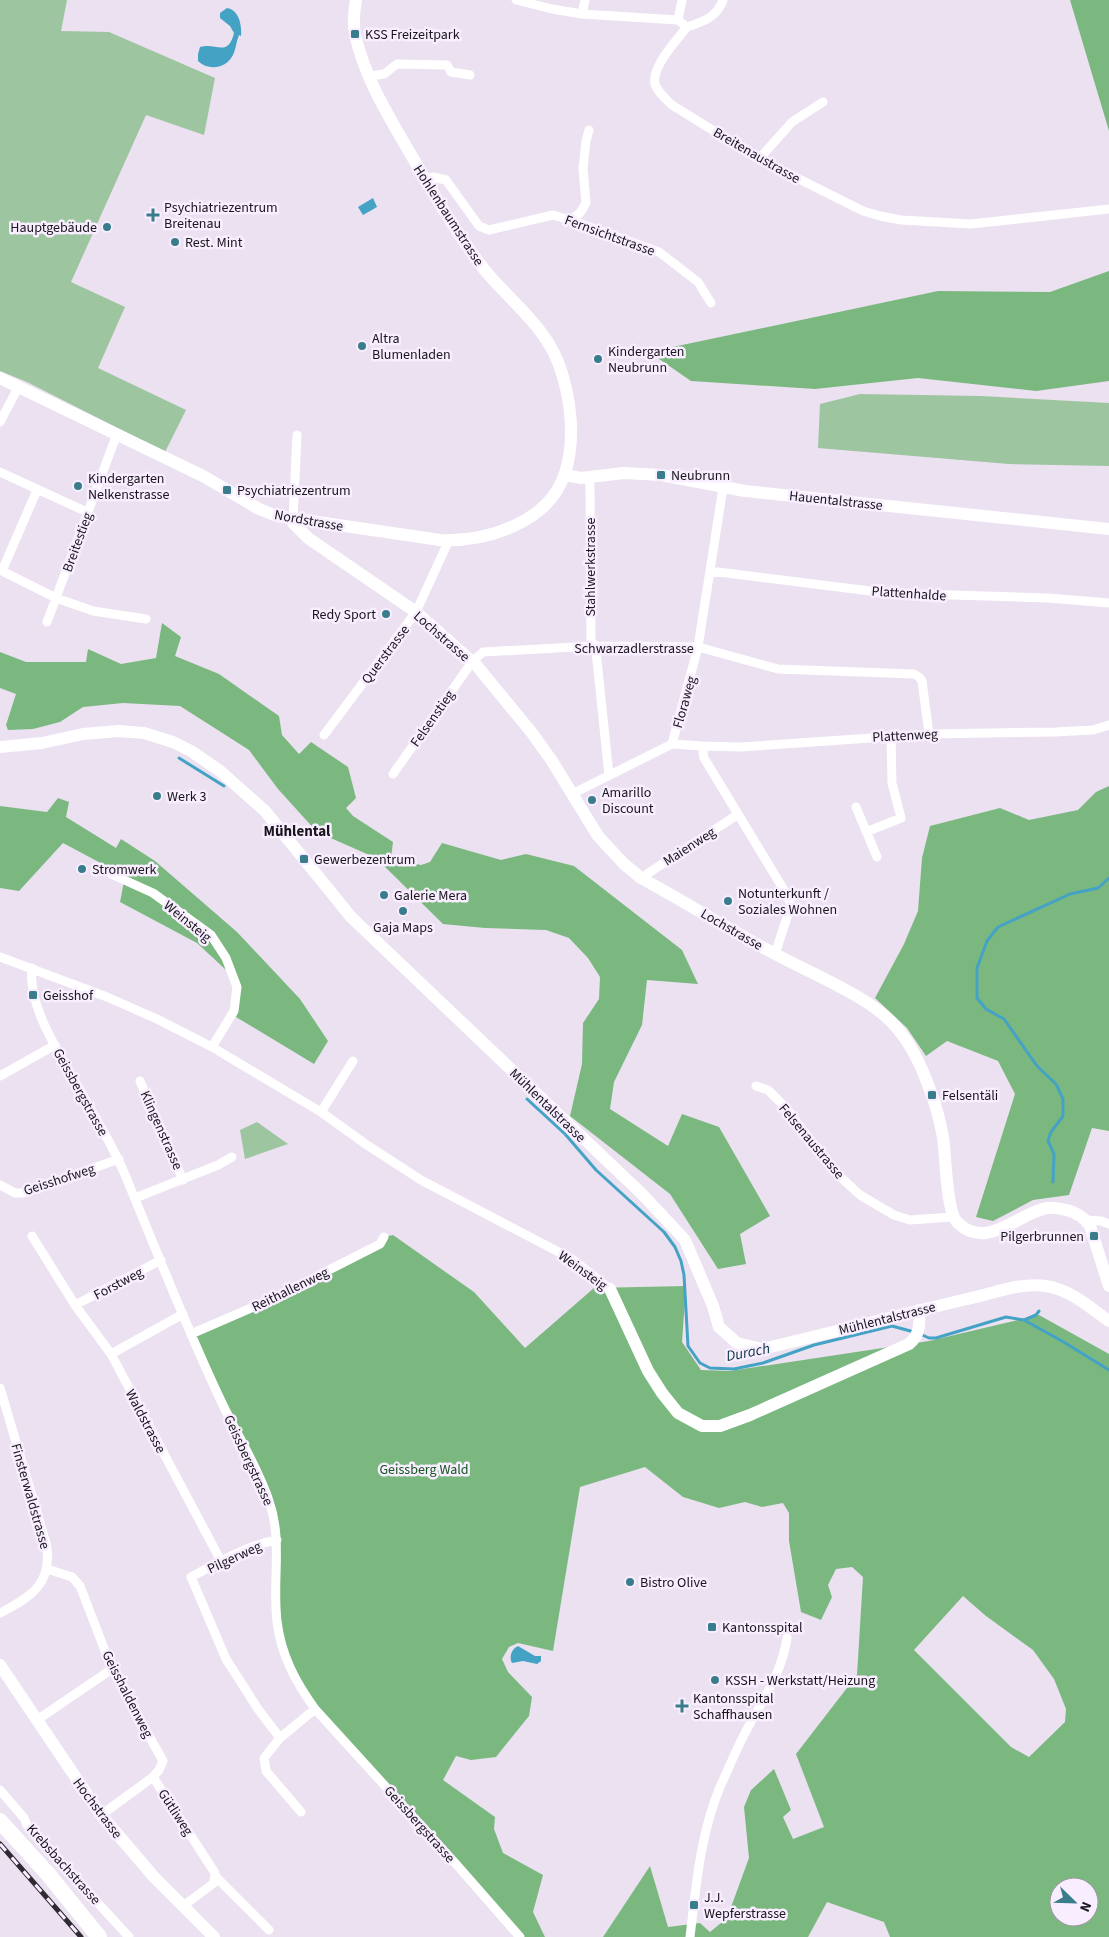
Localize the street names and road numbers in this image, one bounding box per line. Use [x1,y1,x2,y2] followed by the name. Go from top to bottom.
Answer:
[709,123,804,189] street label: Breitenaustrasse
[408,161,488,270] street label: Hohlenbaumstrasse
[562,210,658,262] street label: Fernsichtstrasse
[788,486,884,516] street label: Hauentalstrasse
[273,505,345,537] street label: Nordstrasse
[58,510,98,575] street label: Breitestieg
[581,517,601,617] street label: Stahlwerkstrasse
[871,581,947,607] street label: Plattenhalde
[409,607,474,667] street label: Lochstrasse
[357,621,415,688] street label: Querstrasse
[574,639,694,659] street label: Schwarzadlerstrasse
[668,674,702,731] street label: Floraweg
[406,686,460,751] street label: Felsenstieg
[872,724,938,748] street label: Plattenweg
[659,822,720,871] street label: Maienweg
[159,896,216,947] street label: Weinsteig
[697,904,766,956] street label: Lochstrasse
[48,1045,113,1140] street label: Geissbergstrasse
[505,1064,590,1147] street label: Mühlentalstrasse
[135,1088,187,1173] street label: Klingenstrasse
[774,1100,849,1184] street label: Felsenaustrasse
[21,1159,98,1201] street label: Geisshofweg
[554,1246,611,1296] street label: Weinsteig
[90,1263,147,1305] street label: Forstweg
[249,1263,332,1317] street label: Reithallenweg
[837,1297,938,1341] street label: Mühlentalstrasse
[120,1386,170,1457] street label: Waldstrasse
[218,1412,278,1509] street label: Geissbergstrasse
[5,1441,55,1552] street label: Finsterwaldstrasse
[204,1537,265,1579] street label: Pilgerweg
[97,1647,158,1741] street label: Geisshaldenweg
[68,1774,127,1843] street label: Hochstrasse
[379,1782,459,1868] street label: Geissbergstrasse
[153,1785,198,1840] street label: Gütliweg
[22,1820,105,1909] street label: Krebsbachstrasse

